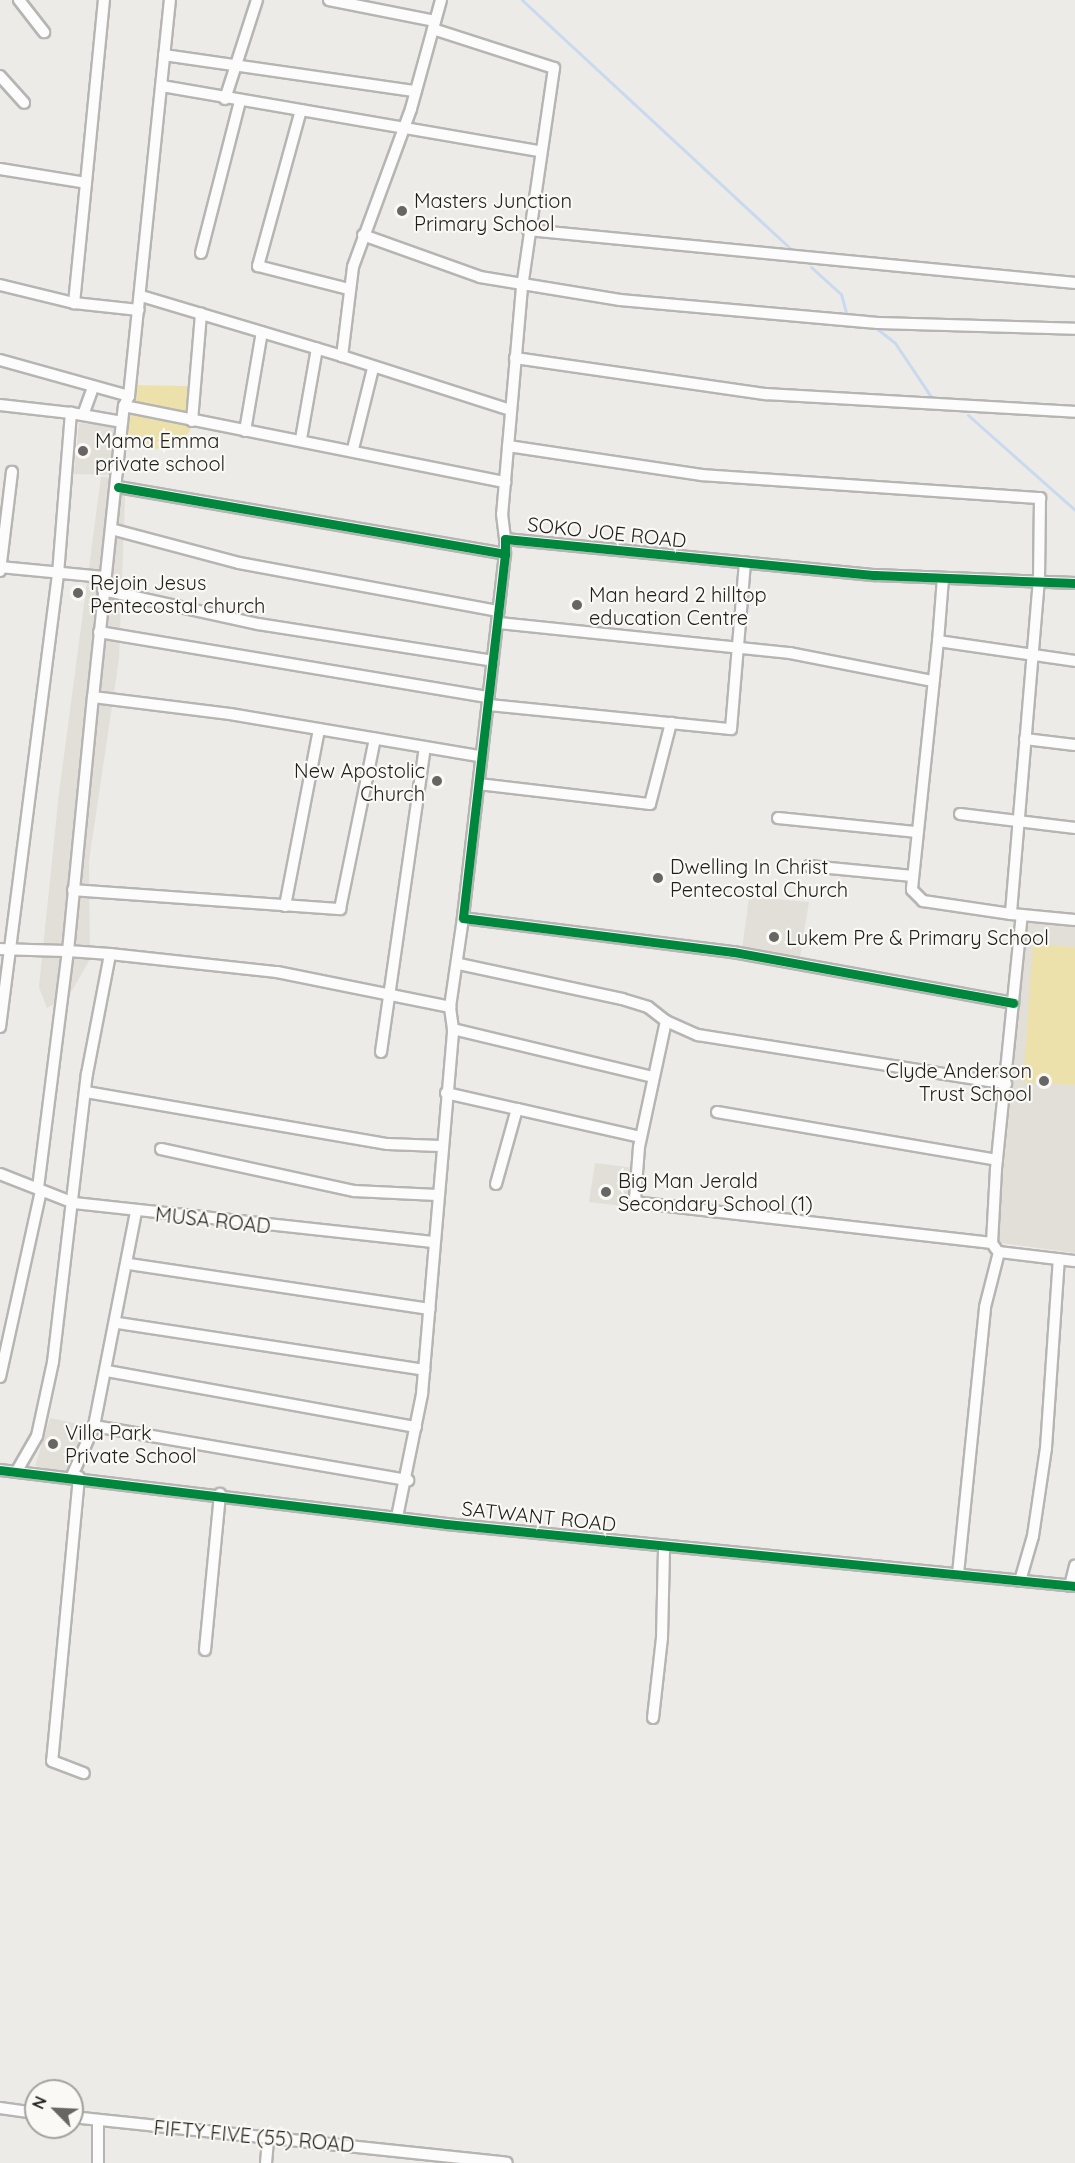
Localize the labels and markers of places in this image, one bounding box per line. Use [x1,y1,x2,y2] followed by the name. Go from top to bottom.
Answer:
[414,188,572,235] place label: Masters Junction Primary School
[395,204,409,218] marker: Masters Junction Primary School
[95,428,225,475] place label: Mama Emma private school
[76,444,90,458] marker: Mama Emma private school
[90,570,265,617] place label: Rejoin Jesus Pentecostal church
[589,582,767,629] place label: Man heard 2 hilltop education Centre
[71,586,85,600] marker: Rejoin Jesus Pentecostal church
[570,598,584,612] marker: Man heard 2 hilltop education Centre
[294,758,425,805] place label: New Apostolic Church
[430,774,444,788] marker: New Apostolic Church
[670,855,848,902] place label: Dwelling In Christ Pentecostal Church
[651,871,665,885] marker: Dwelling In Christ Pentecostal Church
[786,925,1049,949] place label: Lukem Pre & Primary School
[767,930,781,944] marker: Lukem Pre & Primary School
[886,1058,1032,1105] place label: Clyde Anderson Trust School
[1037,1074,1051,1088] marker: Clyde Anderson Trust School
[618,1168,813,1215] place label: Big Man Jerald Secondary School (1)
[599,1185,613,1199] marker: Big Man Jerald Secondary School (1)
[65,1420,197,1467] place label: Villa Park Private School
[46,1437,60,1451] marker: Villa Park Private School

